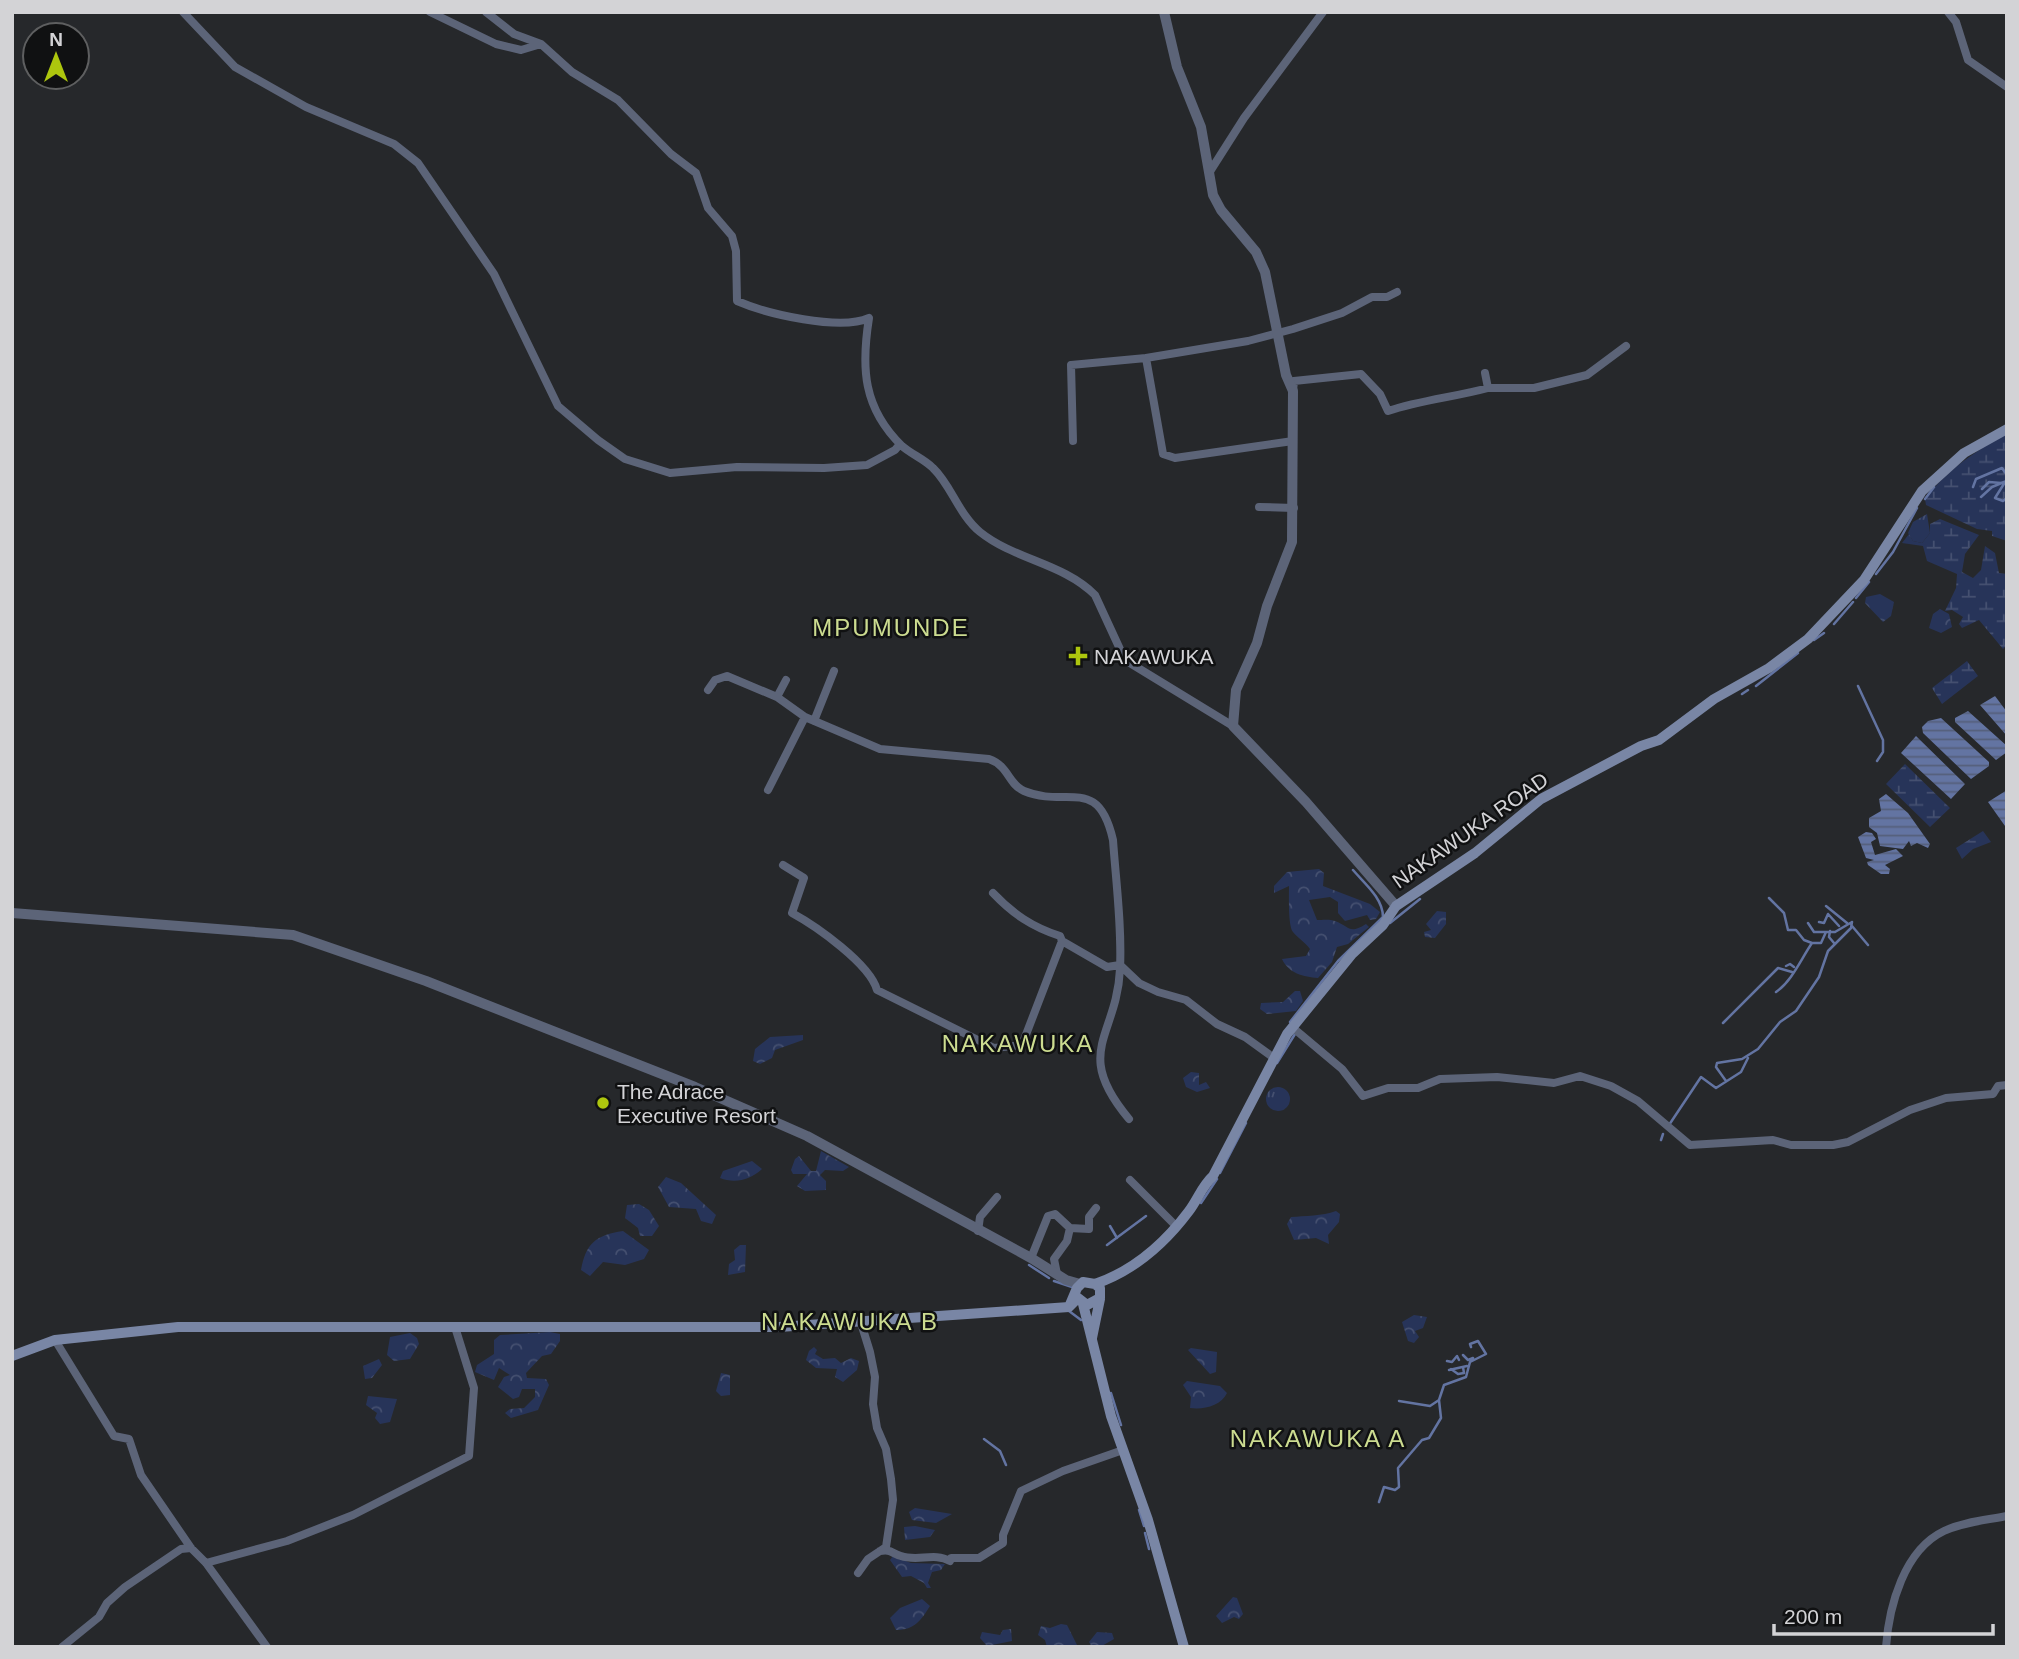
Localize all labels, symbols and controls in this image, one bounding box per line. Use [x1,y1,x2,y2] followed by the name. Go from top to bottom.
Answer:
[21,21,91,91] north arrow
[49,29,63,50] text: N
[812,614,970,641] district label: MPUMUNDE
[1094,645,1213,668] place label: NAKAWUKA
[1068,646,1088,666] marker: NAKAWUKA
[1388,768,1552,892] street label: NAKAWUKA ROAD
[942,1030,1094,1057] district label: NAKAWUKA
[617,1080,776,1127] place label: The Adrace Executive Resort
[595,1095,611,1111] marker: The Adrace Executive Resort
[761,1308,939,1335] district label: NAKAWUKA B
[1230,1425,1406,1452] district label: NAKAWUKA A
[1774,1592,1993,1636] scale bar
[1784,1605,1842,1628] text: 200 m

